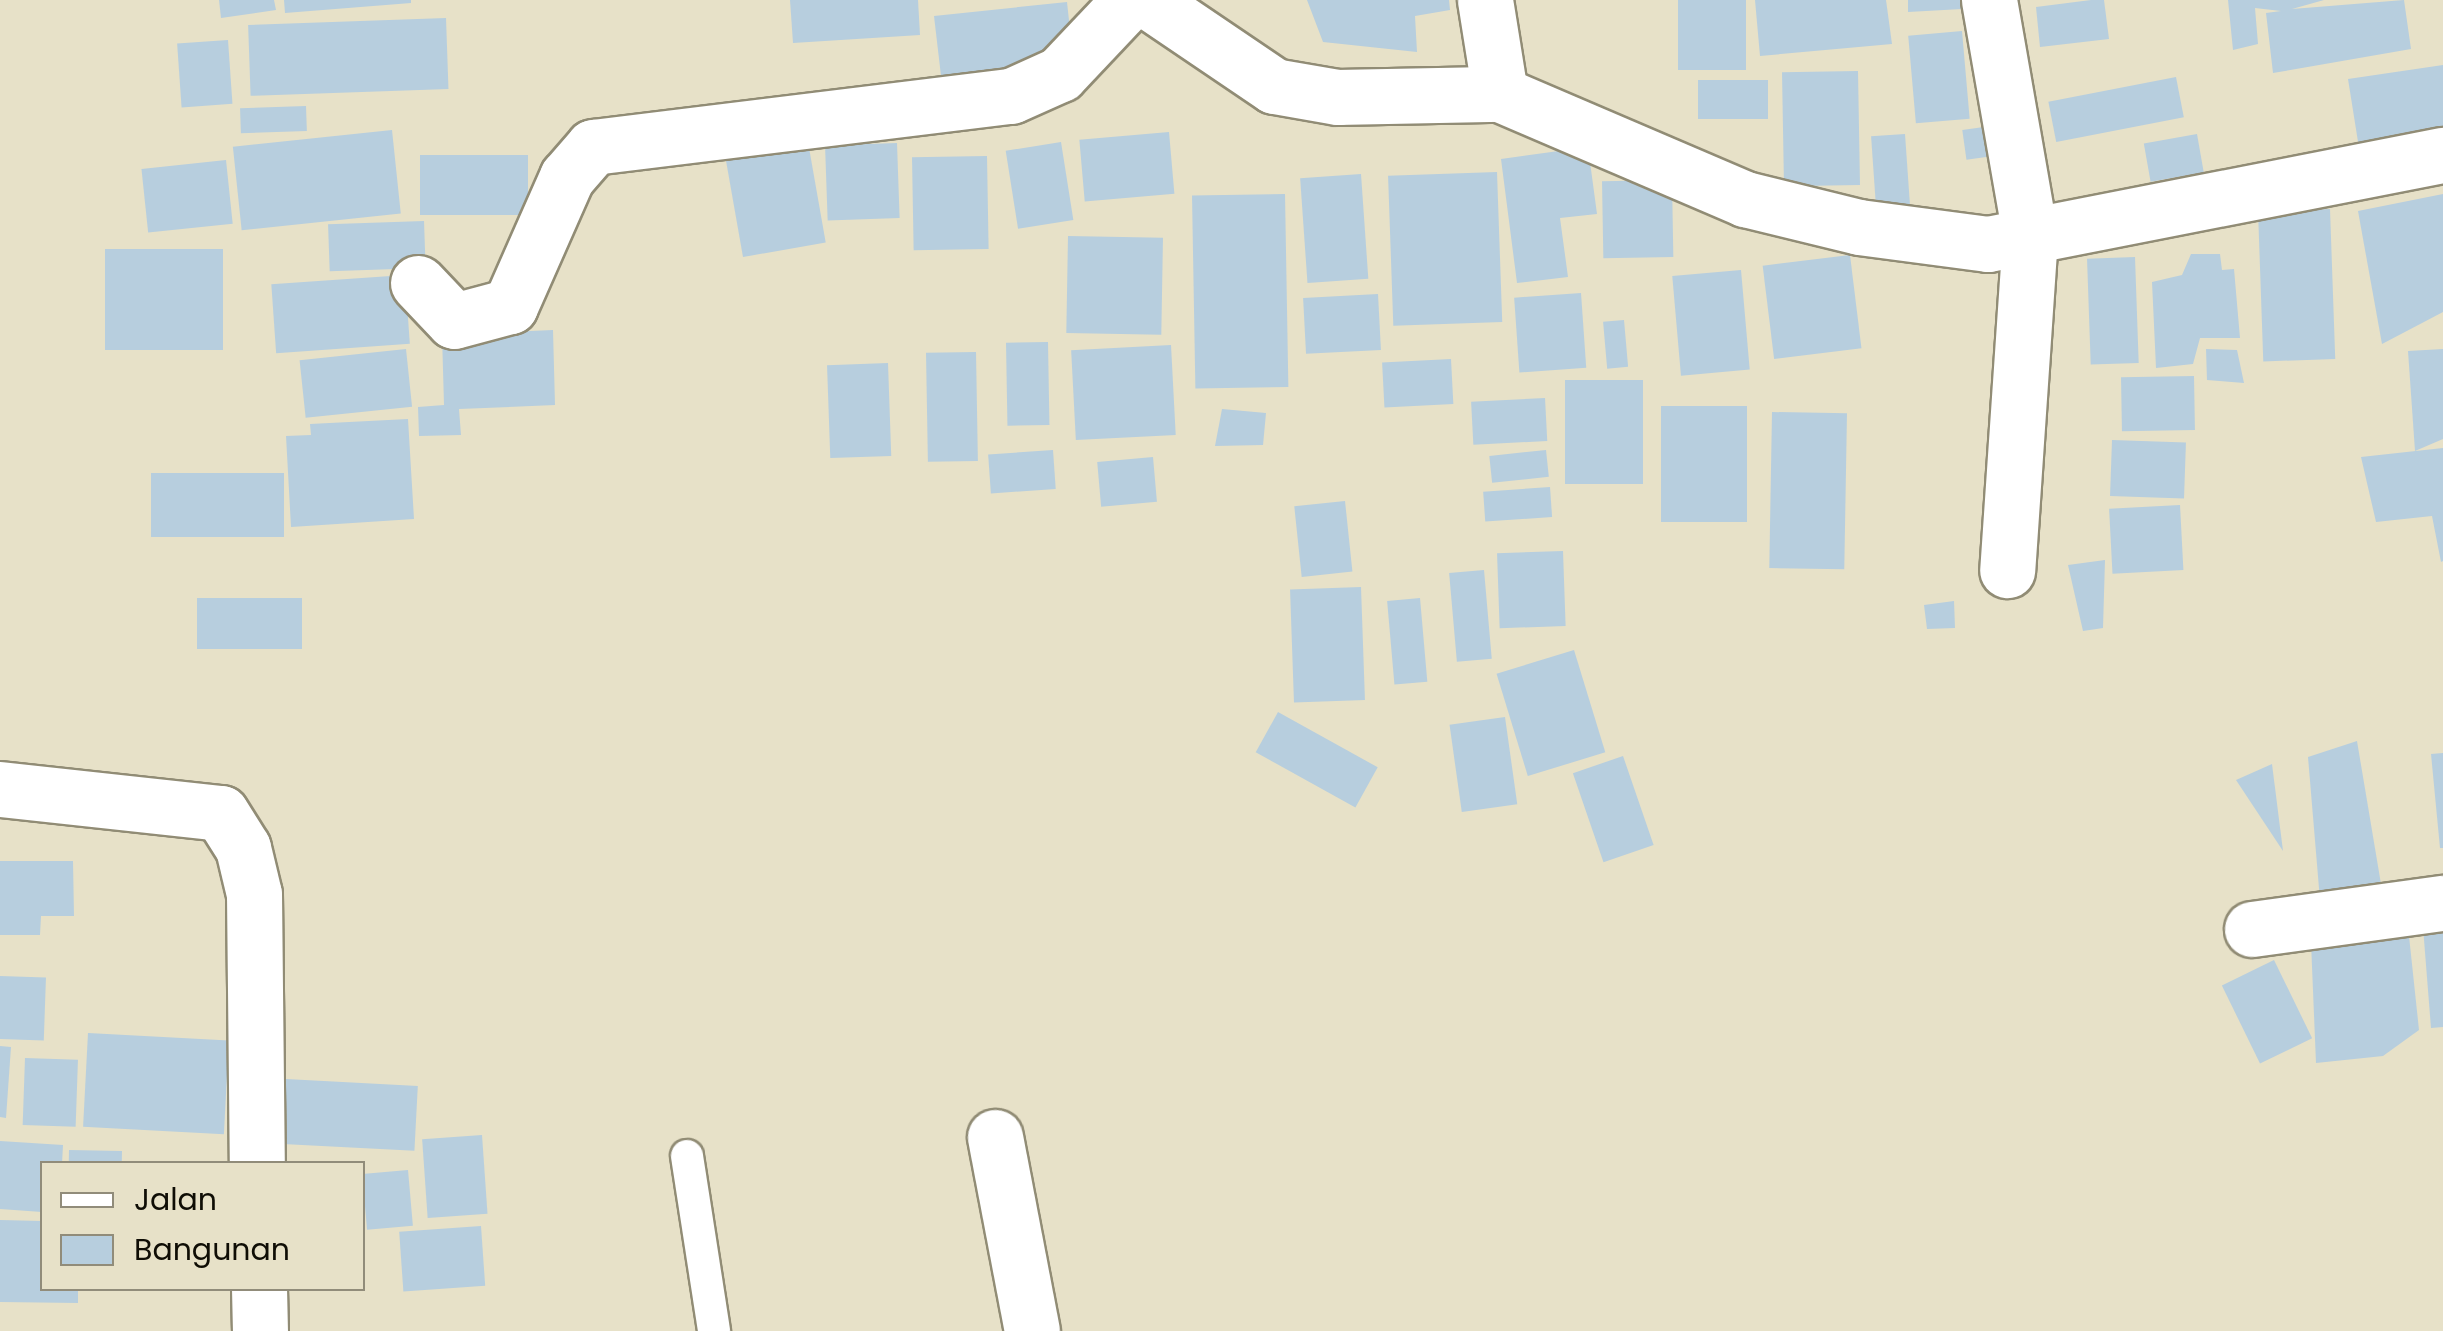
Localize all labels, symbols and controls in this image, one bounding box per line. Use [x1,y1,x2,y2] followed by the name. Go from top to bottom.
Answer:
[40,1161,365,1291] legend
[134,1178,217,1221] text: Jalan
[134,1228,290,1271] text: Bangunan

